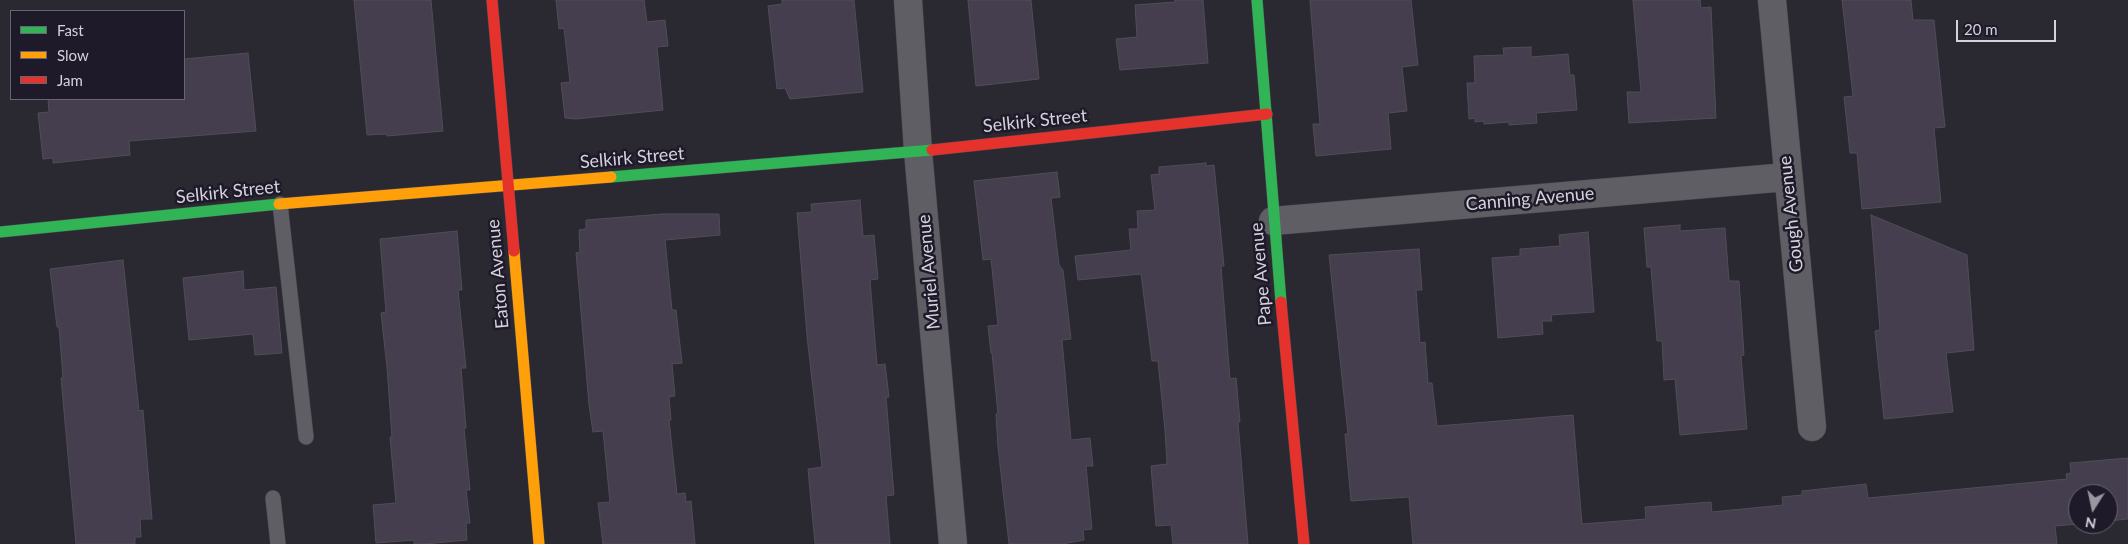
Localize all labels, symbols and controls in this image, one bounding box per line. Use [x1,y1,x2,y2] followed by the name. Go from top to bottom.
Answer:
[10,10,185,100] legend
[1958,10,2058,42] scale bar
[1964,20,1998,38] text: 20 m
[57,21,84,39] text: Fast
[57,46,89,64] text: Slow
[57,71,83,89] text: Jam
[982,105,1088,137] street label: Selkirk Street
[579,143,685,173] street label: Selkirk Street
[1774,155,1808,273] street label: Gough Avenue
[175,176,281,208] street label: Selkirk Street
[1465,183,1595,215] street label: Canning Avenue
[913,214,945,330] street label: Muriel Avenue
[482,218,514,330] street label: Eaton Avenue
[1246,222,1276,326] street label: Pape Avenue
[2068,484,2118,534] north arrow
[2084,514,2097,533] text: N

